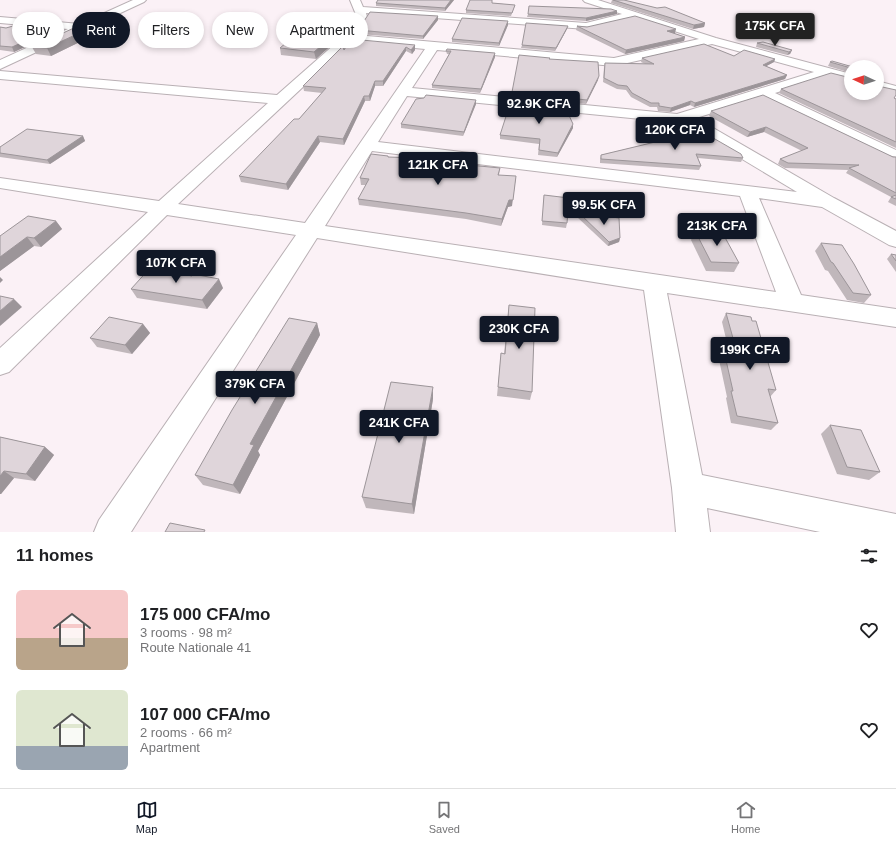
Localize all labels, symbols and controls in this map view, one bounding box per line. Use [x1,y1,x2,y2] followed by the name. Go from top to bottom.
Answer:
[12,12,64,48] chip: Buy
[72,12,130,48] chip: Rent
[138,12,204,48] chip: Filters
[212,12,268,48] chip: New
[276,12,368,48] chip: Apartment
[734,13,816,47] pin: 175K CFA
[745,18,805,33] text: 175K CFA
[844,60,884,100] north arrow
[844,60,884,100] map controls
[493,91,585,125] pin: 92.9K CFA
[507,96,571,111] text: 92.9K CFA
[634,117,716,151] pin: 120K CFA
[645,122,705,137] text: 120K CFA
[397,152,479,186] pin: 121K CFA
[408,157,468,172] text: 121K CFA
[558,192,650,226] pin: 99.5K CFA
[572,197,636,212] text: 99.5K CFA
[676,213,758,247] pin: 213K CFA
[687,218,747,233] text: 213K CFA
[135,250,217,284] pin: 107K CFA
[146,255,206,270] text: 107K CFA
[478,316,560,350] pin: 230K CFA
[489,321,549,336] text: 230K CFA
[709,337,791,371] pin: 199K CFA
[720,342,780,357] text: 199K CFA
[214,371,296,405] pin: 379K CFA
[225,376,285,391] text: 379K CFA
[358,410,440,444] pin: 241K CFA
[369,415,429,430] text: 241K CFA
[858,545,880,567] icon: filters
[16,546,94,565] text: 11 homes
[140,605,270,624] text: 175 000 CFA/mo
[48,606,96,654] icon: home
[858,619,880,641] icon: heart
[140,625,232,640] text: 3 rooms · 98 m²
[140,640,251,655] text: Route Nationale 41
[140,705,270,724] text: 107 000 CFA/mo
[48,706,96,754] icon: home
[858,719,880,741] icon: heart
[140,725,232,740] text: 2 rooms · 66 m²
[140,740,200,755] text: Apartment
[136,799,158,835] tab: Map
[429,799,460,835] tab: Saved
[731,799,760,835] tab: Home

